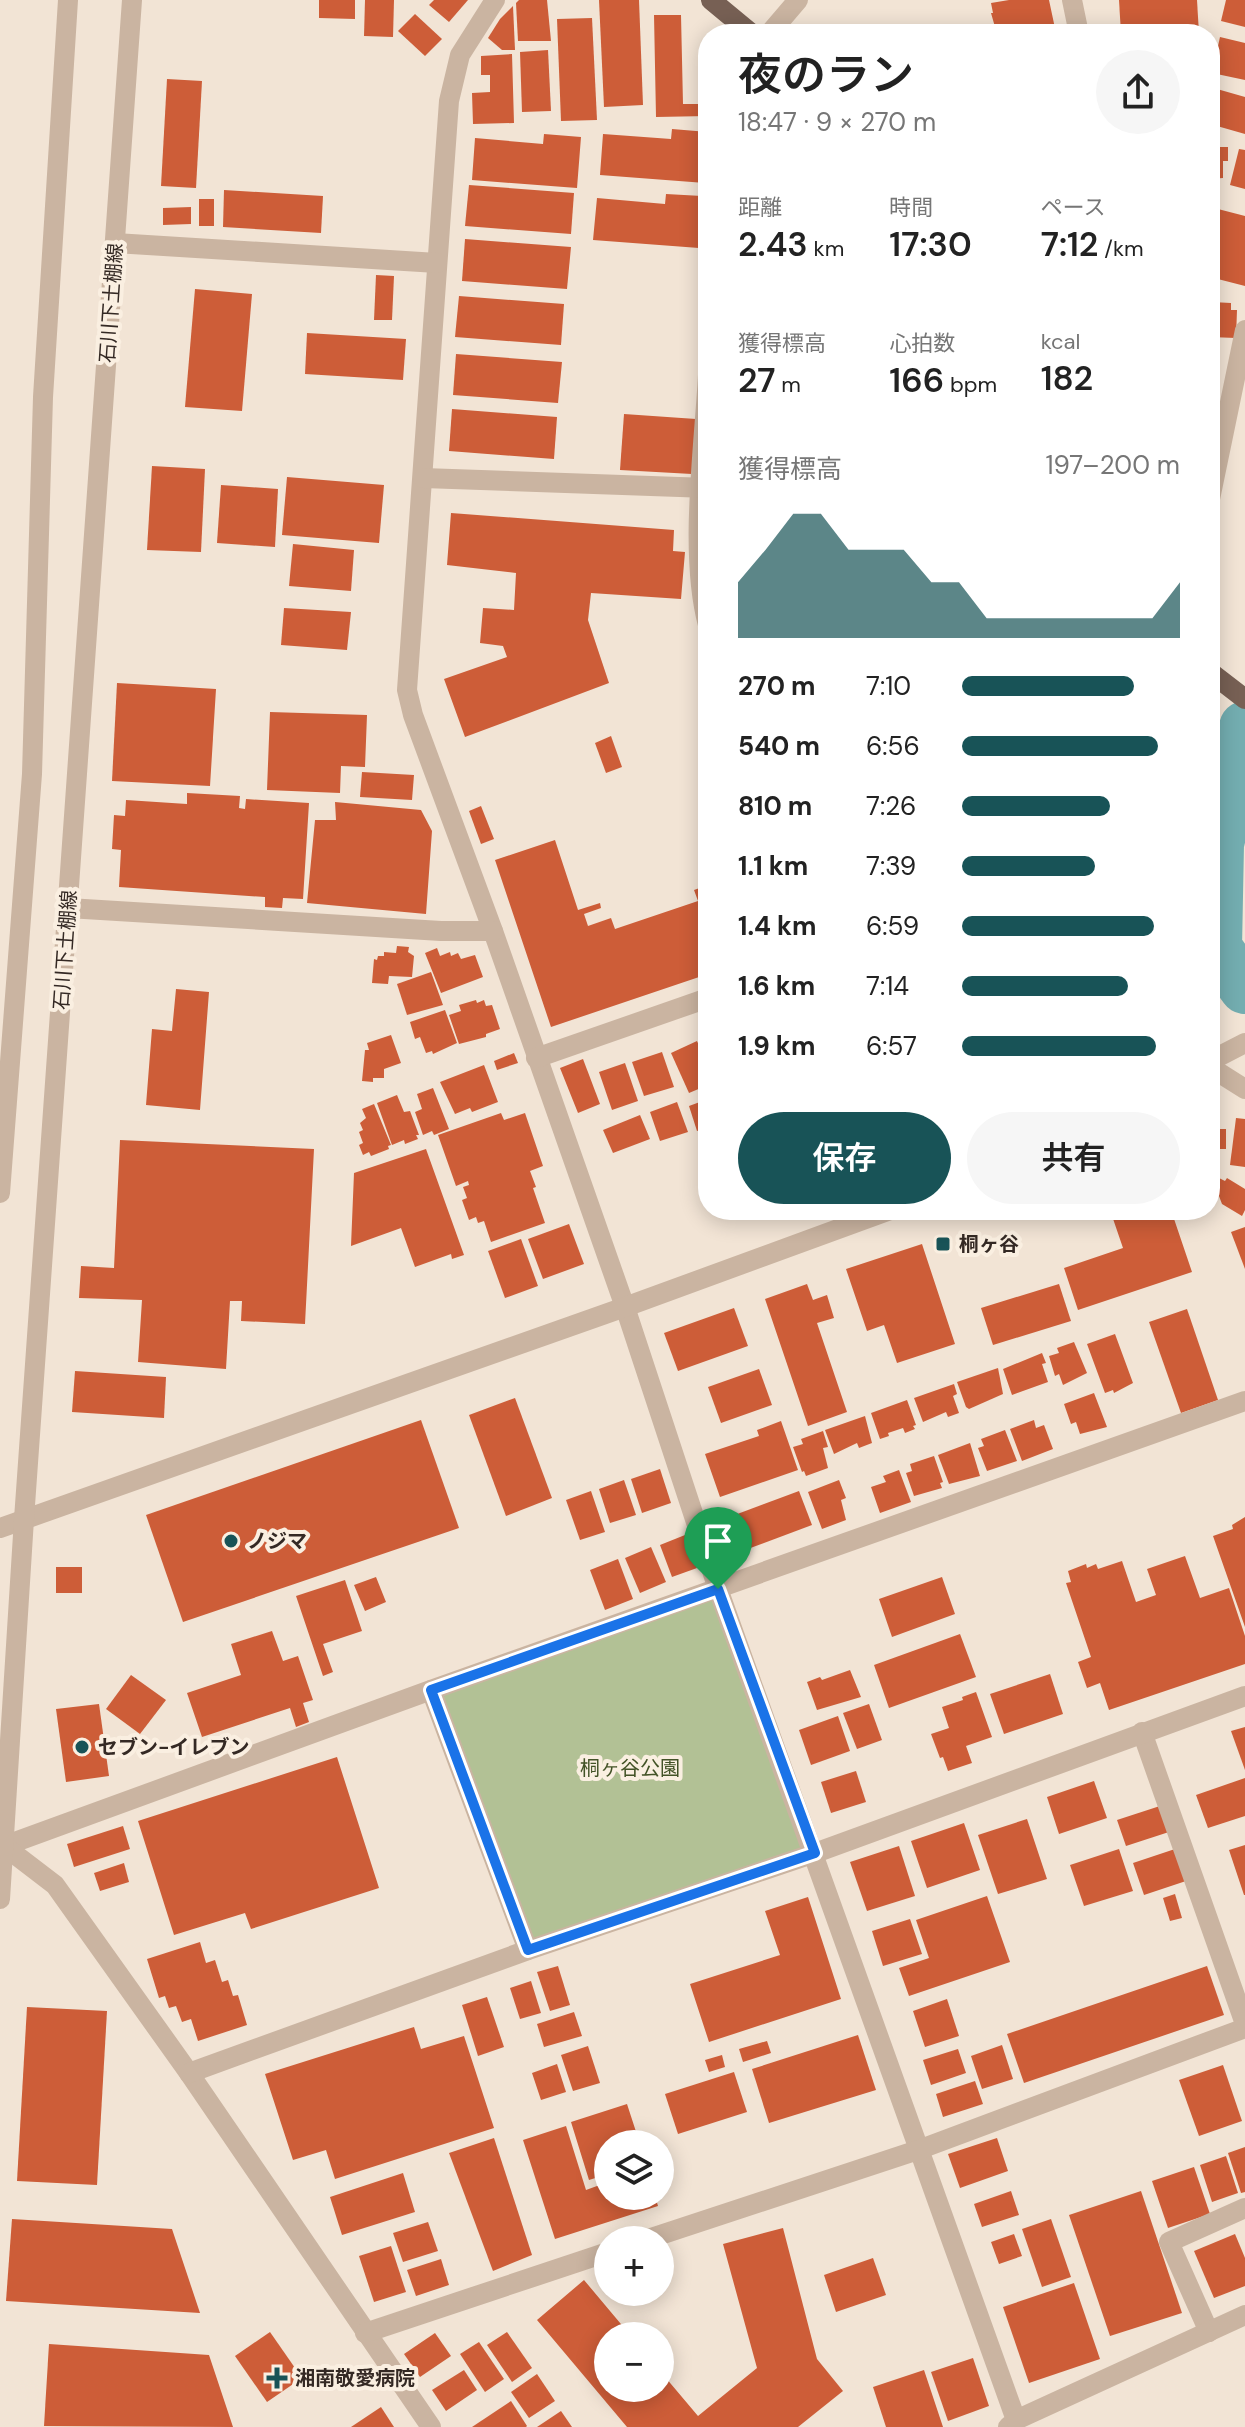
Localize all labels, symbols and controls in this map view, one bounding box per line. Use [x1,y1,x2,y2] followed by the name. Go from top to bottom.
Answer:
[738,46,914,104] text: 夜のラン
[1096,50,1180,134] button: share
[738,105,936,139] text: 18:47 · 9 × 270 m
[738,193,782,222] text: 距離
[889,193,933,222] text: 時間
[1041,193,1106,222] text: ペース
[738,222,808,267] text: 2.43
[889,222,972,267] text: 17:30
[1041,222,1098,267] text: 7:12
[808,234,844,263] text: km
[1098,234,1144,263] text: /km
[94,242,128,364] street label: 石川下土棚線
[1041,327,1080,356] text: kcal
[738,329,826,358] text: 獲得標高
[889,329,955,358] text: 心拍数
[1041,356,1093,401] text: 182
[738,358,776,403] text: 27
[889,358,944,403] text: 166
[776,370,801,399] text: m
[944,370,997,399] text: bpm
[1045,448,1180,482] text: 197–200 m
[738,452,842,486] text: 獲得標高
[738,669,816,703] text: 270 m
[866,669,911,703] text: 7:10
[738,729,820,763] text: 540 m
[866,729,920,763] text: 6:56
[738,789,812,823] text: 810 m
[866,789,916,823] text: 7:26
[738,849,808,883] text: 1.1 km
[866,849,916,883] text: 7:39
[48,889,82,1011] street label: 石川下土棚線
[738,909,817,943] text: 1.4 km
[866,909,919,943] text: 6:59
[738,969,815,1003] text: 1.6 km
[866,969,909,1003] text: 7:14
[738,1029,815,1063] text: 1.9 km
[866,1029,917,1063] text: 6:57
[738,1112,951,1204] button: 保存
[967,1112,1180,1204] button: 共有
[959,1231,1019,1257] place label: 桐ヶ谷
[934,1235,952,1253] marker: 桐ヶ谷
[684,1507,752,1589] pin
[696,1519,740,1563] icon: arrive
[247,1528,307,1554] place label: ノジマ
[222,1532,240,1550] marker: ノジマ
[98,1734,250,1760] place label: セブン-イレブン
[73,1738,91,1756] marker: セブン-イレブン
[580,1755,680,1781] park label: 桐ヶ谷公園
[594,2130,674,2402] map controls
[594,2130,674,2210] button: layers
[594,2226,674,2306] button: +
[594,2322,674,2402] button: −
[295,2365,415,2391] place label: 湘南敬愛病院
[266,2367,288,2389] marker: 湘南敬愛病院

